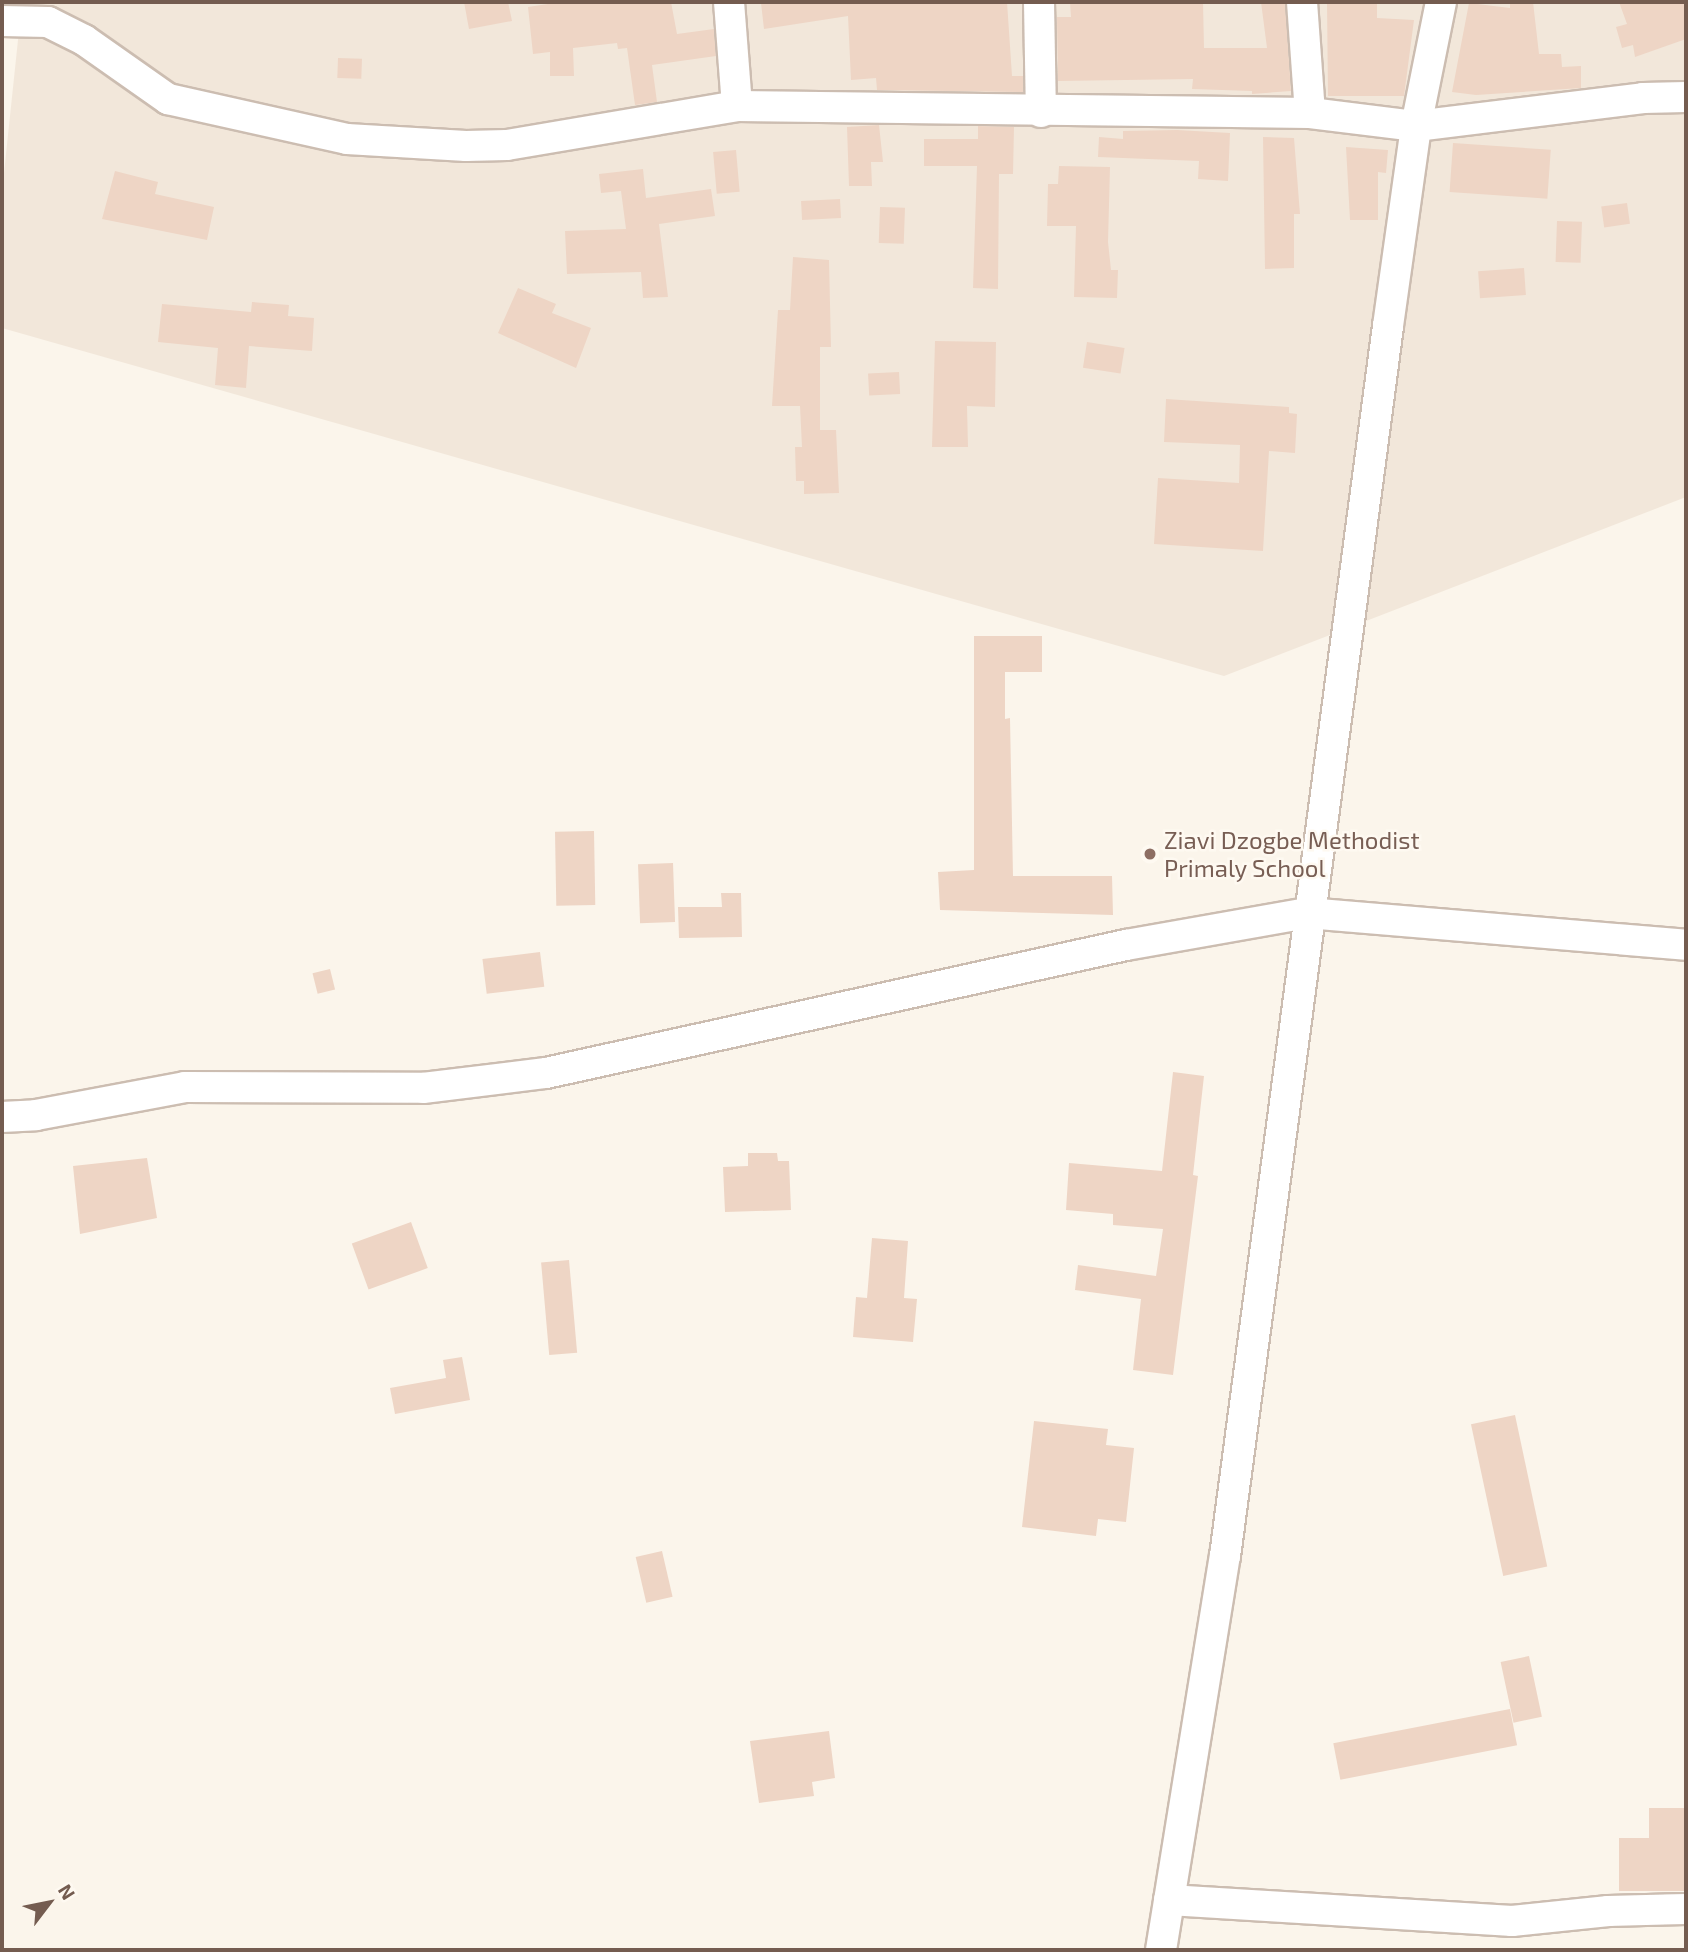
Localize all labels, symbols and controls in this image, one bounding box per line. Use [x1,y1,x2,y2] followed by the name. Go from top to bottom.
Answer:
[1164,826,1420,882] place label: Ziavi Dzogbe Methodist Primaly School
[1142,846,1158,862] marker: Ziavi Dzogbe Methodist Primaly School
[14,1868,84,1938] north arrow
[54,1880,81,1904] text: N

